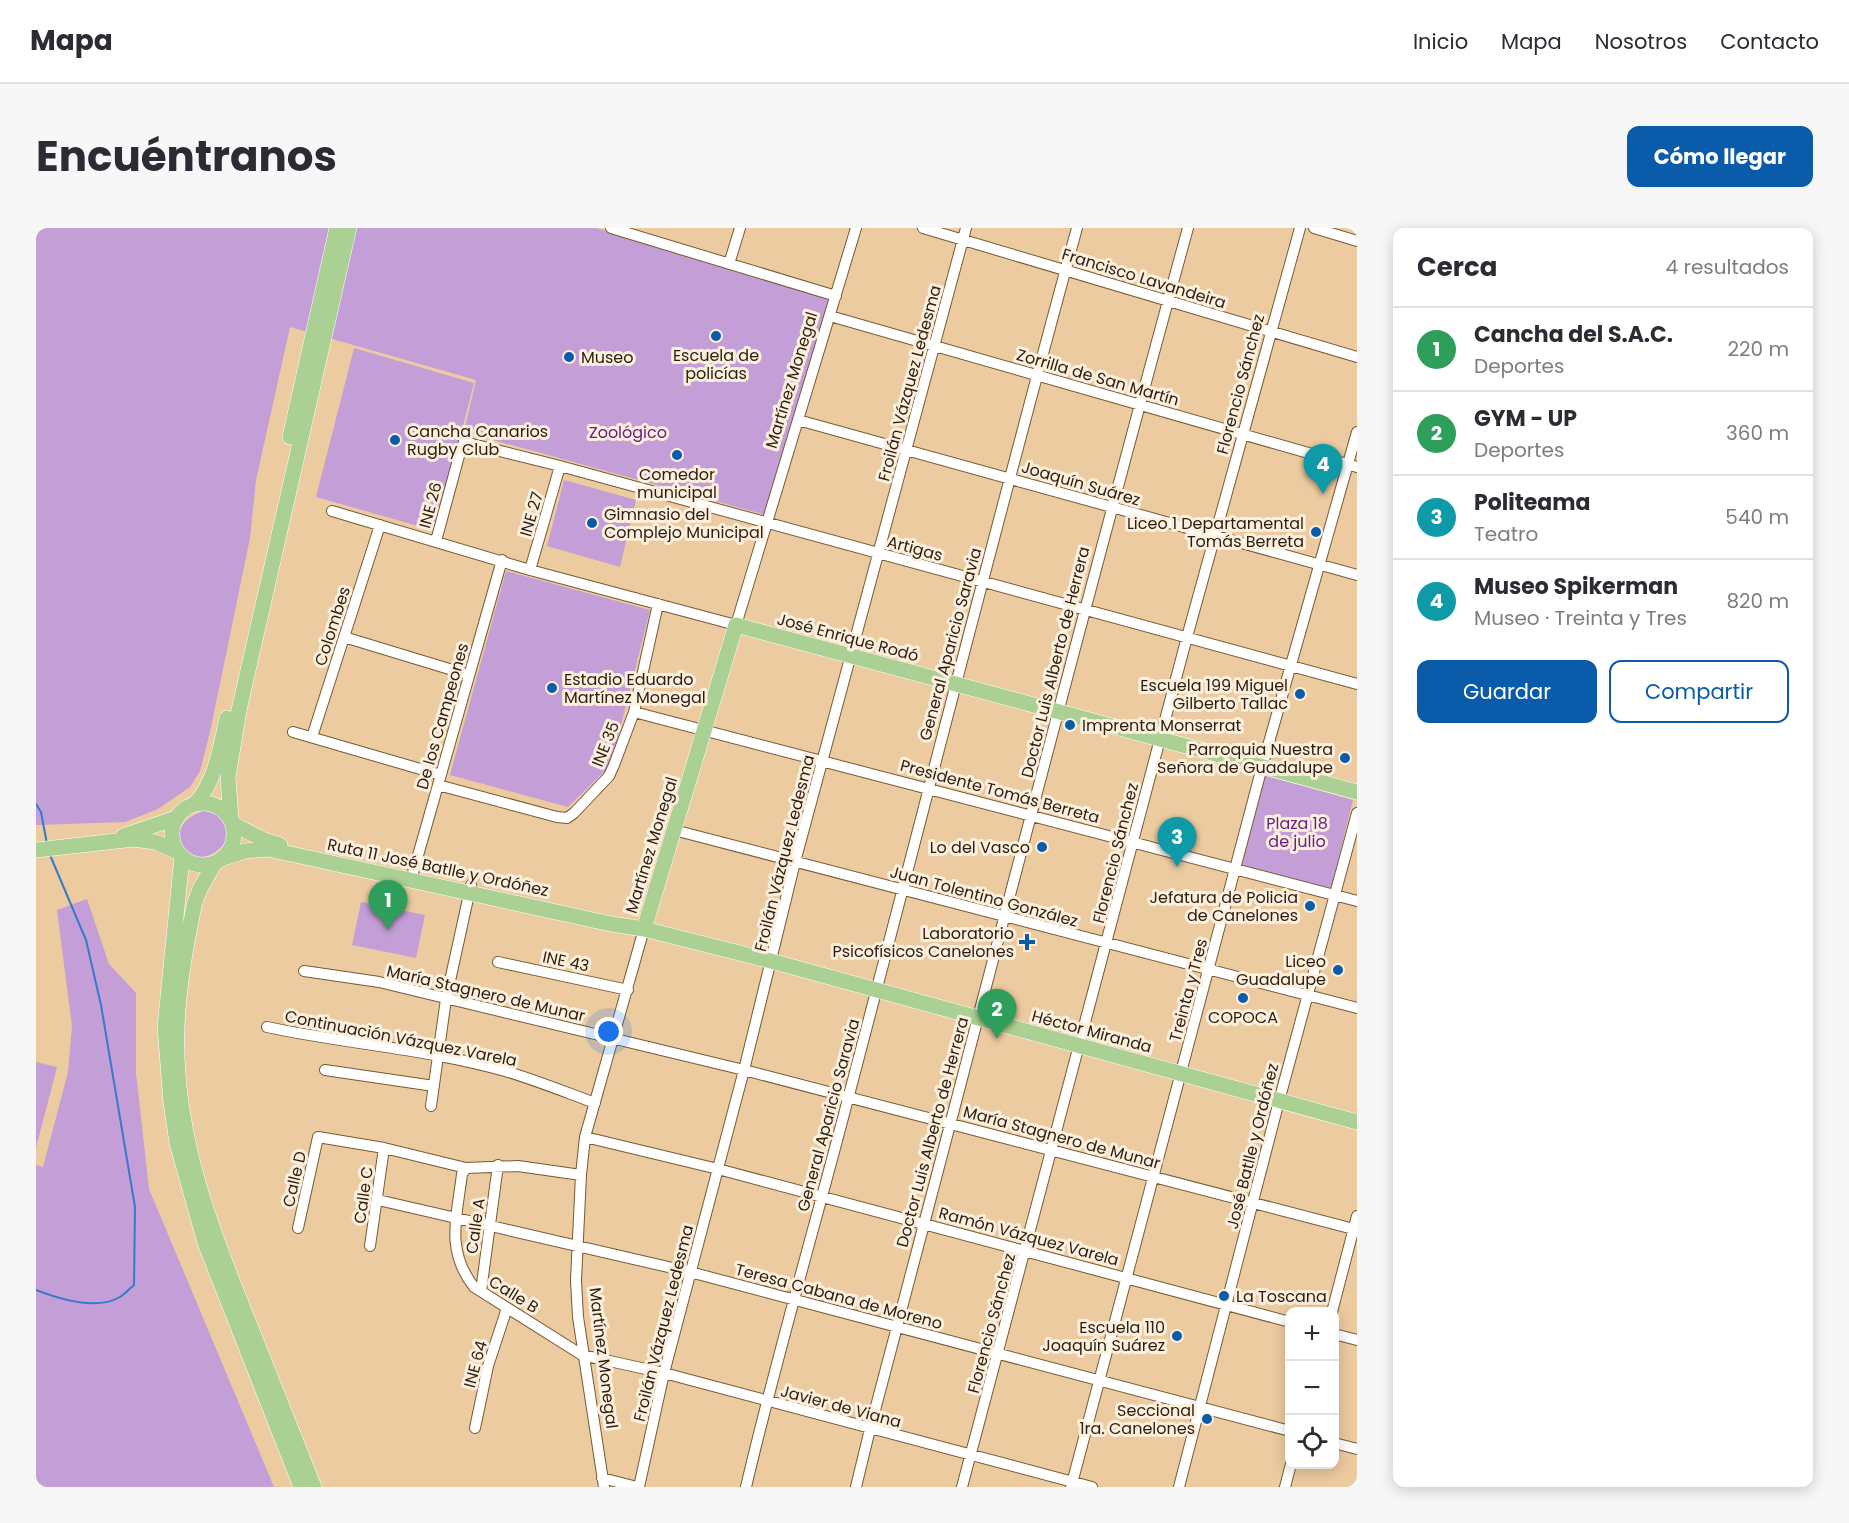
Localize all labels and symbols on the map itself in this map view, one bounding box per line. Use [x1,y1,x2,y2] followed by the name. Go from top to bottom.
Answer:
[1059,243,1229,314] street label: Francisco Lavandeira
[872,283,947,484] street label: Froilán Vázquez Ledesma
[760,309,823,451] street label: Martínez Monegal
[1211,312,1270,457] street label: Florencio Sánchez
[709,329,723,343] marker: Escuela de policías
[1014,343,1182,412] street label: Zorrilla de San Martín
[673,344,759,385] place label: Escuela de policías
[581,346,634,369] place label: Museo
[562,350,576,364] marker: Museo
[407,420,548,461] place label: Cancha Canarios Rugby Club
[589,421,667,444] park label: Zoológico
[388,433,402,447] marker: Cancha Canarios Rugby Club
[1304,444,1342,494] pin: 4
[670,448,684,462] marker: Comedor municipal
[1019,456,1143,511] street label: Joaquín Suárez
[637,463,717,504] place label: Comedor municipal
[413,479,448,531] street label: INE 26
[514,489,549,539] street label: INE 27
[604,503,764,544] place label: Gimnasio del Complejo Municipal
[1127,512,1304,553] place label: Liceo 1 Departamental Tomás Berreta
[585,516,599,530] marker: Gimnasio del Complejo Municipal
[1309,525,1323,539] marker: Liceo 1 Departamental Tomás Berreta
[885,530,945,567] street label: Artigas
[1016,544,1095,780] street label: Doctor Luis Alberto de Herrera
[914,545,987,743] street label: General Aparicio Saravia
[309,583,356,669] street label: Colombes
[774,607,921,667] street label: José Enrique Rodó
[411,640,474,792] street label: De los Campeones
[564,668,706,709] place label: Estadio Eduardo Martínez Monegal
[1140,674,1288,715] place label: Escuela 199 Miguel Gilberto Tallac
[545,681,559,695] marker: Estadio Eduardo Martínez Monegal
[1293,687,1307,701] marker: Escuela 199 Miguel Gilberto Tallac
[1082,714,1242,737] place label: Imprenta Monserrat
[586,718,625,770] street label: INE 35
[1063,718,1077,732] marker: Imprenta Monserrat
[1157,738,1333,779] place label: Parroquia Nuestra Señora de Guadalupe
[1338,751,1352,765] marker: Parroquia Nuestra Señora de Guadalupe
[749,752,820,954] street label: Froilán Vázquez Ledesma
[898,754,1102,829] street label: Presidente Tomás Berreta
[620,774,683,916] street label: Martínez Monegal
[1087,780,1144,926] street label: Florencio Sánchez
[1266,812,1328,853] park label: Plaza 18 de julio
[1158,818,1196,867] pin: 3
[326,834,550,900] street label: Ruta 11 José Batlle y Ordóñez
[930,836,1030,859] place label: Lo del Vasco
[1035,840,1049,854] marker: Lo del Vasco
[887,860,1080,933] street label: Juan Tolentino González
[368,880,408,930] pin: 1
[1150,886,1298,927] place label: Jefatura de Policia de Canelones
[1303,899,1317,913] marker: Jefatura de Policia de Canelones
[832,922,1014,963] place label: Laboratorio Psicofísicos Canelones
[1018,933,1036,951] marker: Laboratorio Psicofísicos Canelones
[1164,936,1213,1044] street label: Treinta y Tres
[540,945,591,978] street label: INE 43
[1236,950,1326,991] place label: Liceo Guadalupe
[384,959,587,1028] street label: María Stagnero de Munar
[1331,963,1345,977] marker: Liceo Guadalupe
[978,990,1016,1039] pin: 2
[1236,991,1250,1005] marker: COPOCA
[1029,1004,1154,1059] street label: Héctor Miranda
[283,1005,519,1072] street label: Continuación Vázquez Varela
[1208,1006,1278,1029] place label: COPOCA
[891,1014,974,1250] street label: Doctor Luis Alberto de Herrera
[792,1016,865,1214] street label: General Aparicio Saravia
[594,1017,623,1046] your location
[1221,1061,1284,1231] street label: José Batlle y Ordóñez
[961,1100,1163,1175] street label: María Stagnero de Munar
[277,1149,312,1209] street label: Calle D
[348,1165,379,1225] street label: Calle C
[460,1197,491,1255] street label: Calle A
[936,1201,1121,1272] street label: Ramón Vázquez Varela
[628,1222,699,1424] street label: Froilán Vázquez Ledesma
[962,1251,1021,1396] street label: Florencio Sánchez
[733,1258,945,1335] street label: Teresa Cabana de Moreno
[484,1270,543,1319] street label: Calle B
[1236,1285,1327,1308] place label: La Toscana
[583,1286,624,1430] street label: Martínez Monegal
[1217,1289,1231,1303] marker: La Toscana
[1042,1316,1165,1357] place label: Escuela 110 Joaquín Suárez
[1170,1329,1184,1343] marker: Escuela 110 Joaquín Suárez
[458,1338,493,1390] street label: INE 64
[778,1379,904,1434] street label: Javier de Viana
[1079,1399,1195,1440] place label: Seccional 1ra. Canelones
[1200,1412,1214,1426] marker: Seccional 1ra. Canelones

